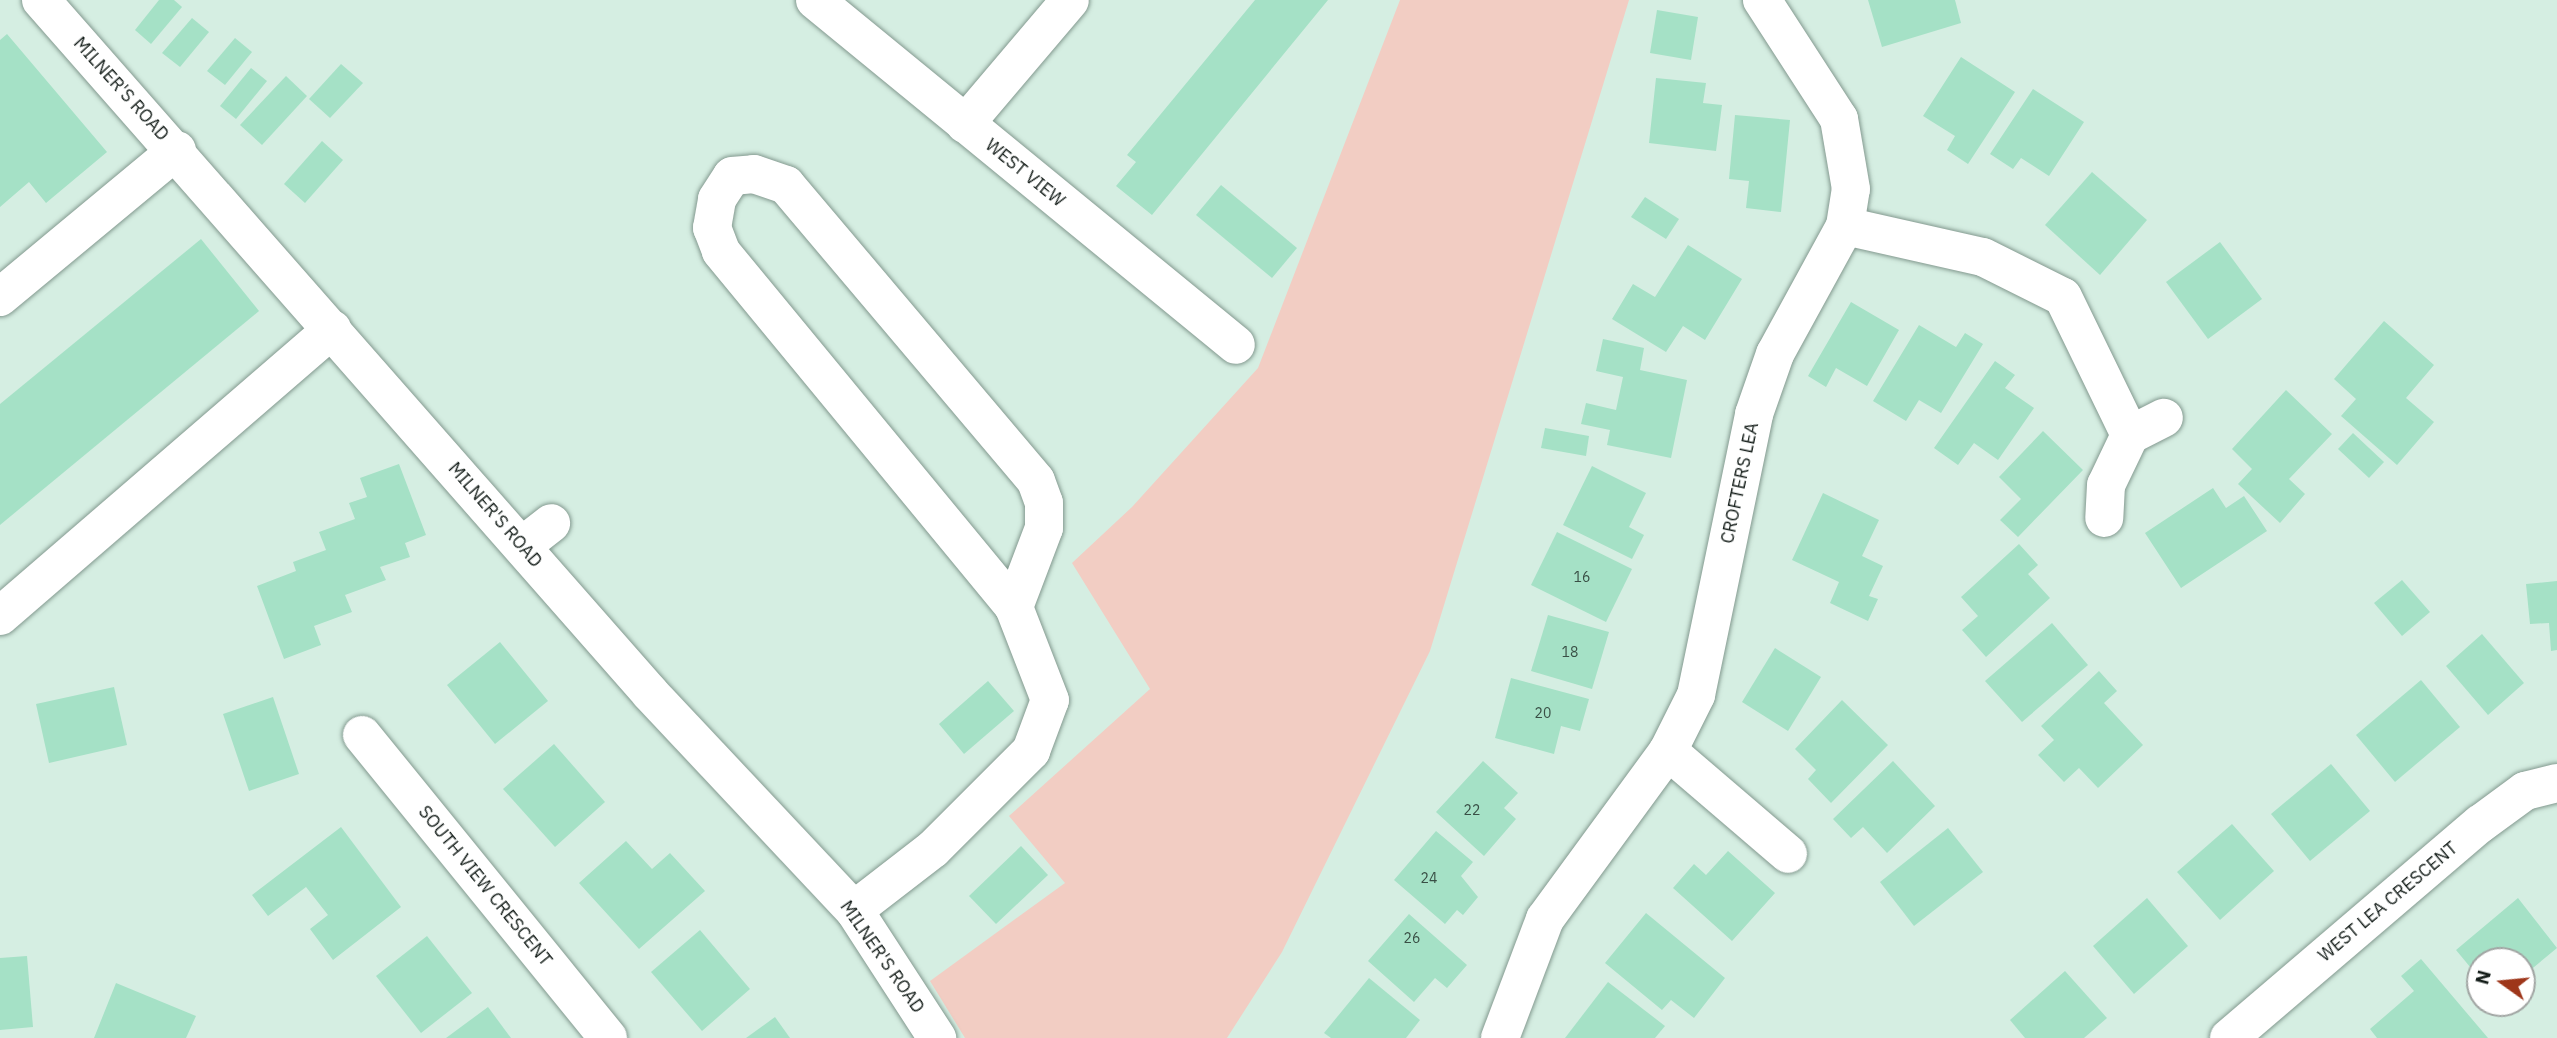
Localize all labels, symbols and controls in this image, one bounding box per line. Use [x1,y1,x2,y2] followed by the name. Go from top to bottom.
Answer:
[69,33,173,145] street label: MILNER'S ROAD
[981,134,1069,212] street label: WEST VIEW
[1717,420,1763,546] street label: CROFTERS LEA
[444,458,546,572] street label: MILNER'S ROAD
[1574,569,1590,585] house number: 16
[1562,644,1578,660] house number: 18
[1535,705,1551,721] house number: 20
[414,802,556,970] street label: SOUTH VIEW CRESCENT
[1464,802,1480,818] house number: 22
[2314,838,2462,966] street label: WEST LEA CRESCENT
[1421,870,1437,886] house number: 24
[835,897,929,1017] street label: MILNER'S ROAD
[1404,930,1420,946] house number: 26
[2466,947,2536,1017] north arrow
[2469,967,2496,987] text: N

